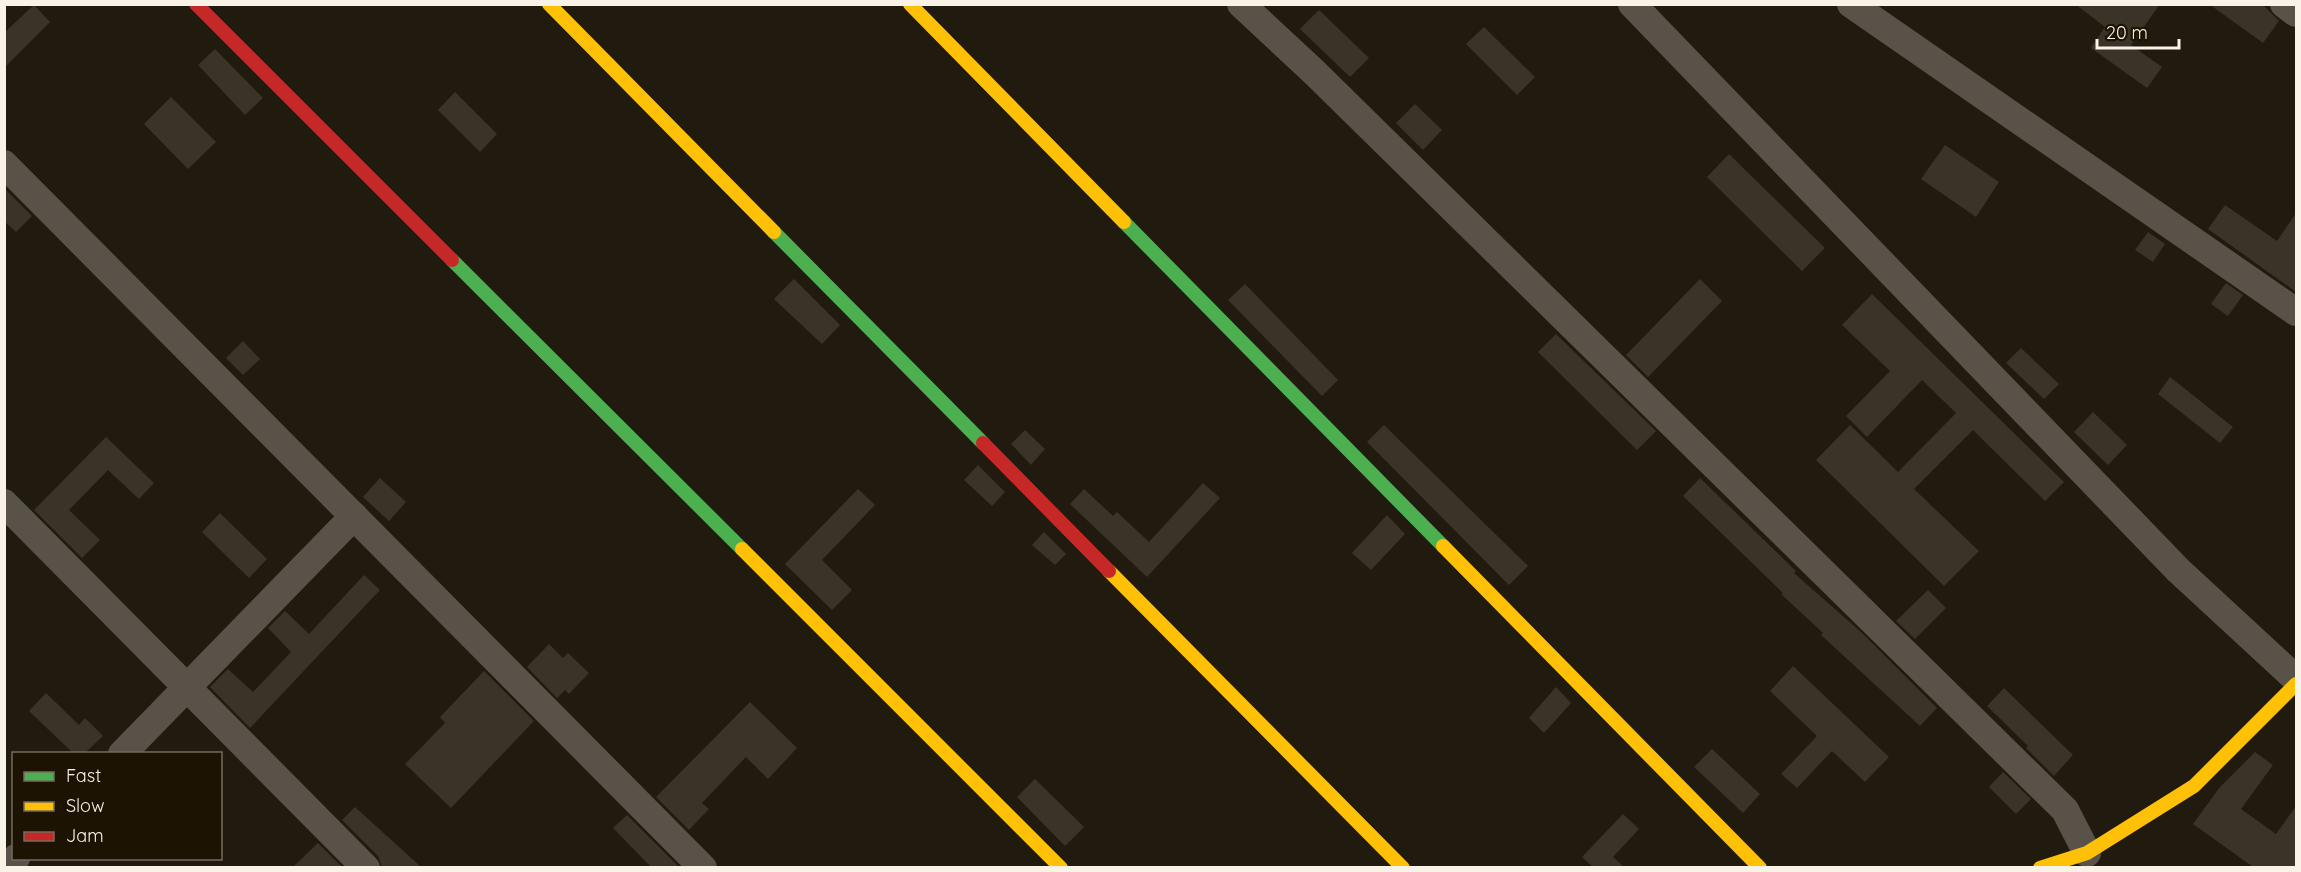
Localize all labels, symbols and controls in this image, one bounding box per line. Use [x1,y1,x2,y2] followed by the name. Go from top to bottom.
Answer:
[2097,12,2180,50] scale bar
[2106,21,2148,44] text: 20 m
[12,752,222,860] legend
[66,764,101,787] text: Fast
[66,794,104,817] text: Slow
[66,824,104,847] text: Jam

